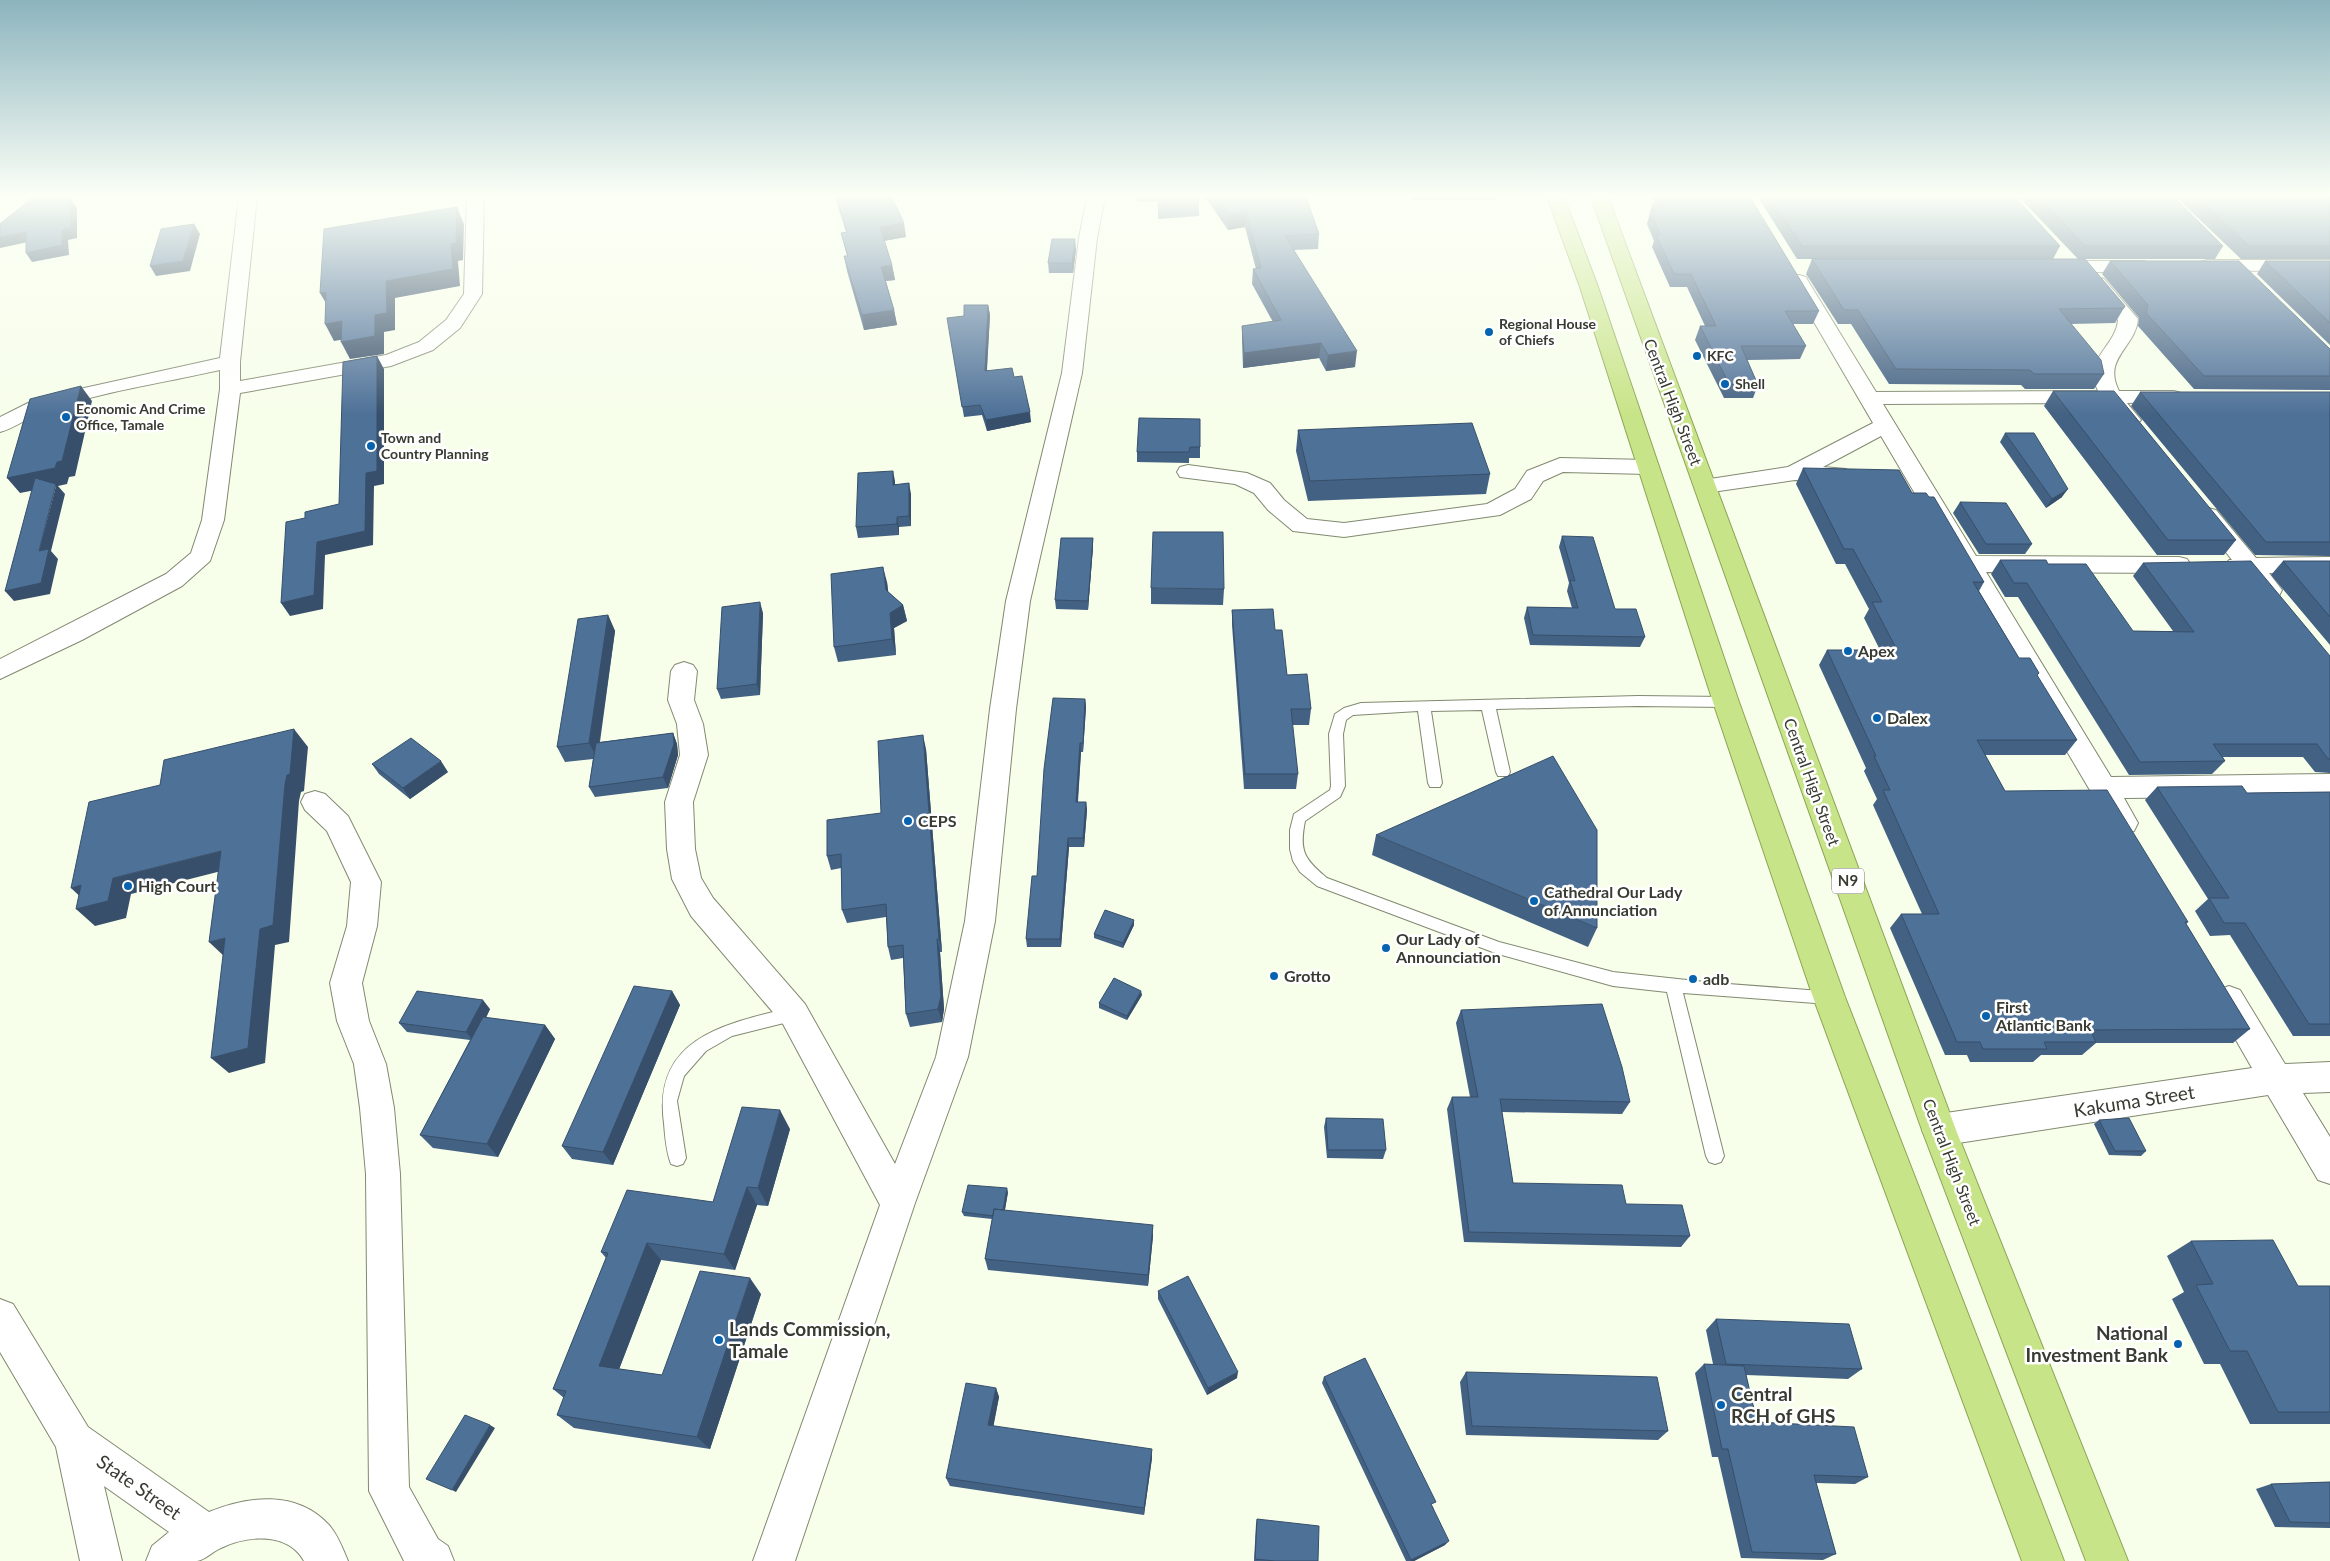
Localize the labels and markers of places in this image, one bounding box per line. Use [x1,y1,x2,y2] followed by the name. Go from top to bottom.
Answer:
[1499,315,1597,348] place label: Regional House of Chiefs
[1483,326,1495,338] marker: Regional House of Chiefs
[1707,347,1734,364] place label: KFC
[1691,350,1703,362] marker: KFC
[1735,375,1765,392] place label: Shell
[1719,378,1731,390] marker: Shell
[76,400,206,433] place label: Economic And Crime Office, Tamale
[60,411,72,423] marker: Economic And Crime Office, Tamale
[381,429,489,462] place label: Town and Country Planning
[365,440,377,452] marker: Town and Country Planning
[1857,641,1896,660] place label: Apex
[1842,645,1854,657] marker: Apex
[1887,708,1928,727] place label: Dalex
[1871,712,1883,724] marker: Dalex
[918,811,957,830] place label: CEPS
[902,815,914,827] marker: CEPS
[138,876,216,895] place label: High Court
[122,880,134,892] marker: High Court
[1544,882,1683,919] place label: Cathedral Our Lady of Annunciation
[1528,895,1540,907] marker: Cathedral Our Lady of Annunciation
[1395,929,1501,966] place label: Our Lady of Announciation
[1380,942,1392,954] marker: Our Lady of Announciation
[1284,966,1331,985] place label: Grotto
[1703,969,1729,988] place label: adb
[1268,970,1280,982] marker: Grotto
[1687,973,1699,985] marker: adb
[1995,997,2092,1034] place label: First Atlantic Bank
[1980,1010,1992,1022] marker: First Atlantic Bank
[729,1317,891,1362] place label: Lands Commission, Tamale
[2026,1321,2169,1366] place label: National Investment Bank
[713,1334,725,1346] marker: Lands Commission, Tamale
[2172,1338,2184,1350] marker: National Investment Bank
[1731,1382,1835,1427] place label: Central RCH of GHS
[1715,1399,1727,1411] marker: Central RCH of GHS

